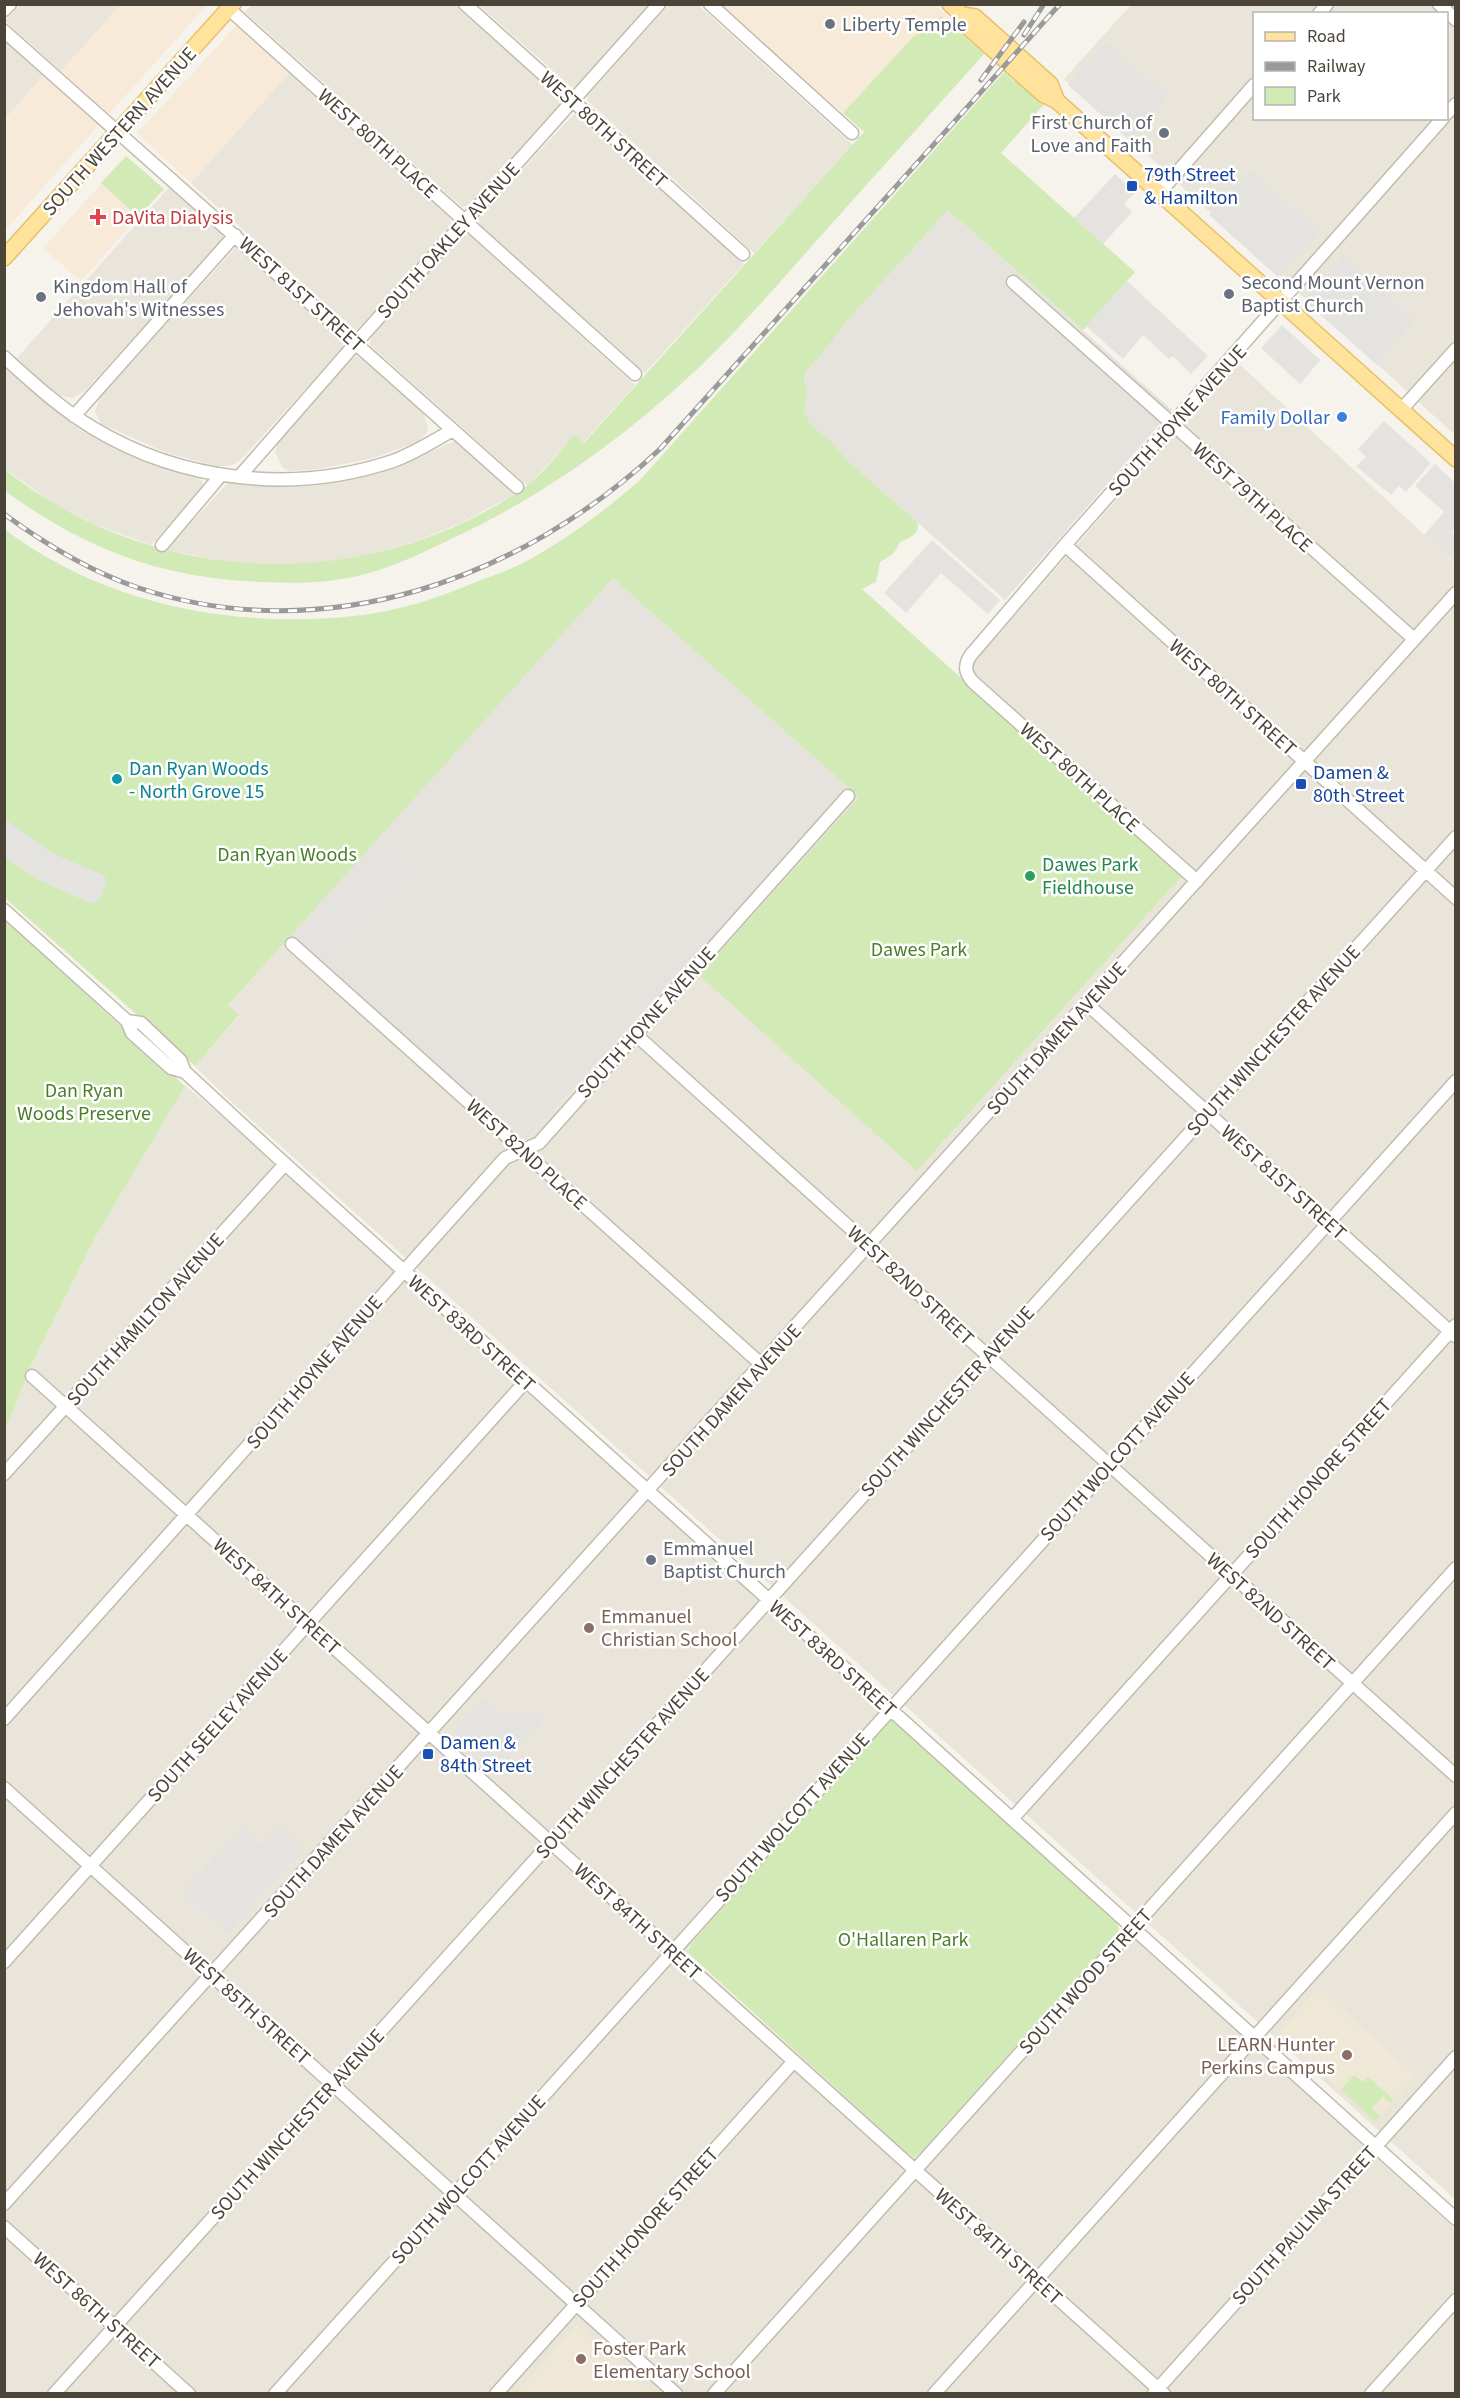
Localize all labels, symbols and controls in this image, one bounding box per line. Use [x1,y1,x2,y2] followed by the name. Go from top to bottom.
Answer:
[842,11,967,39] place label: Liberty Temple
[1253,12,1448,120] legend
[823,17,837,31] marker: Liberty Temple
[1307,24,1346,49] text: Road
[36,41,203,222] street label: SOUTH WESTERN AVENUE
[1307,54,1366,79] text: Railway
[533,65,673,195] street label: WEST 80TH STREET
[311,82,443,205] street label: WEST 80TH PLACE
[1307,84,1341,109] text: Park
[1031,109,1153,160] place label: First Church of Love and Faith
[1157,126,1171,140] marker: First Church of Love and Faith
[371,156,527,325] street label: SOUTH OAKLEY AVENUE
[1144,161,1238,212] place label: 79th Street & Hamilton
[1125,179,1139,193] marker: 79th Street & Hamilton
[112,204,233,232] place label: DaVita Dialysis
[89,208,107,226] marker: DaVita Dialysis
[232,231,370,359] street label: WEST 81ST STREET
[1241,269,1425,320] place label: Second Mount Vernon Baptist Church
[53,273,224,324] place label: Kingdom Hall of Jehovah's Witnesses
[1222,287,1236,301] marker: Second Mount Vernon Baptist Church
[34,290,48,304] marker: Kingdom Hall of Jehovah's Witnesses
[1102,339,1254,503] street label: SOUTH HOYNE AVENUE
[1220,404,1330,432] place label: Family Dollar
[1335,410,1349,424] marker: Family Dollar
[1186,436,1318,559] street label: WEST 79TH PLACE
[1162,633,1302,763] street label: WEST 80TH STREET
[1013,716,1145,839] street label: WEST 80TH PLACE
[129,755,269,806] place label: Dan Ryan Woods - North Grove 15
[1313,759,1405,810] place label: Damen & 80th Street
[110,772,124,786] marker: Dan Ryan Woods - North Grove 15
[1294,777,1308,791] marker: Damen & 80th Street
[217,841,357,869] park label: Dan Ryan Woods
[1042,851,1138,902] place label: Dawes Park Fieldhouse
[1023,869,1037,883] marker: Dawes Park Fieldhouse
[871,936,967,964] park label: Dawes Park
[1180,939,1367,1142] street label: SOUTH WINCHESTER AVENUE
[571,941,723,1105] street label: SOUTH HOYNE AVENUE
[980,956,1133,1121] street label: SOUTH DAMEN AVENUE
[17,1077,151,1128] park label: Dan Ryan Woods Preserve
[460,1093,593,1217] street label: WEST 82ND PLACE
[1214,1119,1352,1247] street label: WEST 81ST STREET
[841,1219,980,1352] street label: WEST 82ND STREET
[60,1227,231,1412] street label: SOUTH HAMILTON AVENUE
[401,1269,541,1399] street label: WEST 83RD STREET
[240,1290,389,1456] street label: SOUTH HOYNE AVENUE
[854,1300,1041,1503] street label: SOUTH WINCHESTER AVENUE
[655,1318,808,1483] street label: SOUTH DAMEN AVENUE
[1034,1366,1202,1548] street label: SOUTH WOLCOTT AVENUE
[1239,1392,1399,1565] street label: SOUTH HONORE STREET
[206,1532,346,1662] street label: WEST 84TH STREET
[663,1535,786,1586] place label: Emmanuel Baptist Church
[1200,1546,1341,1677] street label: WEST 82ND STREET
[644,1553,658,1567] marker: Emmanuel Baptist Church
[762,1594,902,1724] street label: WEST 83RD STREET
[601,1603,737,1654] place label: Emmanuel Christian School
[582,1621,596,1635] marker: Emmanuel Christian School
[141,1643,294,1809] street label: SOUTH SEELEY AVENUE
[529,1662,716,1865] street label: SOUTH WINCHESTER AVENUE
[709,1727,877,1909] street label: SOUTH WOLCOTT AVENUE
[440,1729,532,1780] place label: Damen & 84th Street
[421,1747,435,1761] marker: Damen & 84th Street
[257,1759,410,1924] street label: SOUTH DAMEN AVENUE
[567,1857,707,1987] street label: WEST 84TH STREET
[1013,1903,1159,2061] street label: SOUTH WOOD STREET
[838,1926,968,1954] park label: O'Hallaren Park
[176,1942,316,2072] street label: WEST 85TH STREET
[204,2023,391,2226] street label: SOUTH WINCHESTER AVENUE
[1201,2031,1335,2082] place label: LEARN Hunter Perkins Campus
[1340,2048,1354,2062] marker: LEARN Hunter Perkins Campus
[385,2089,553,2271] street label: SOUTH WOLCOTT AVENUE
[1226,2140,1384,2311] street label: SOUTH PAULINA STREET
[566,2141,726,2314] street label: SOUTH HONORE STREET
[928,2182,1068,2312] street label: WEST 84TH STREET
[26,2246,166,2376] street label: WEST 86TH STREET
[593,2335,751,2386] place label: Foster Park Elementary School
[574,2352,588,2366] marker: Foster Park Elementary School

